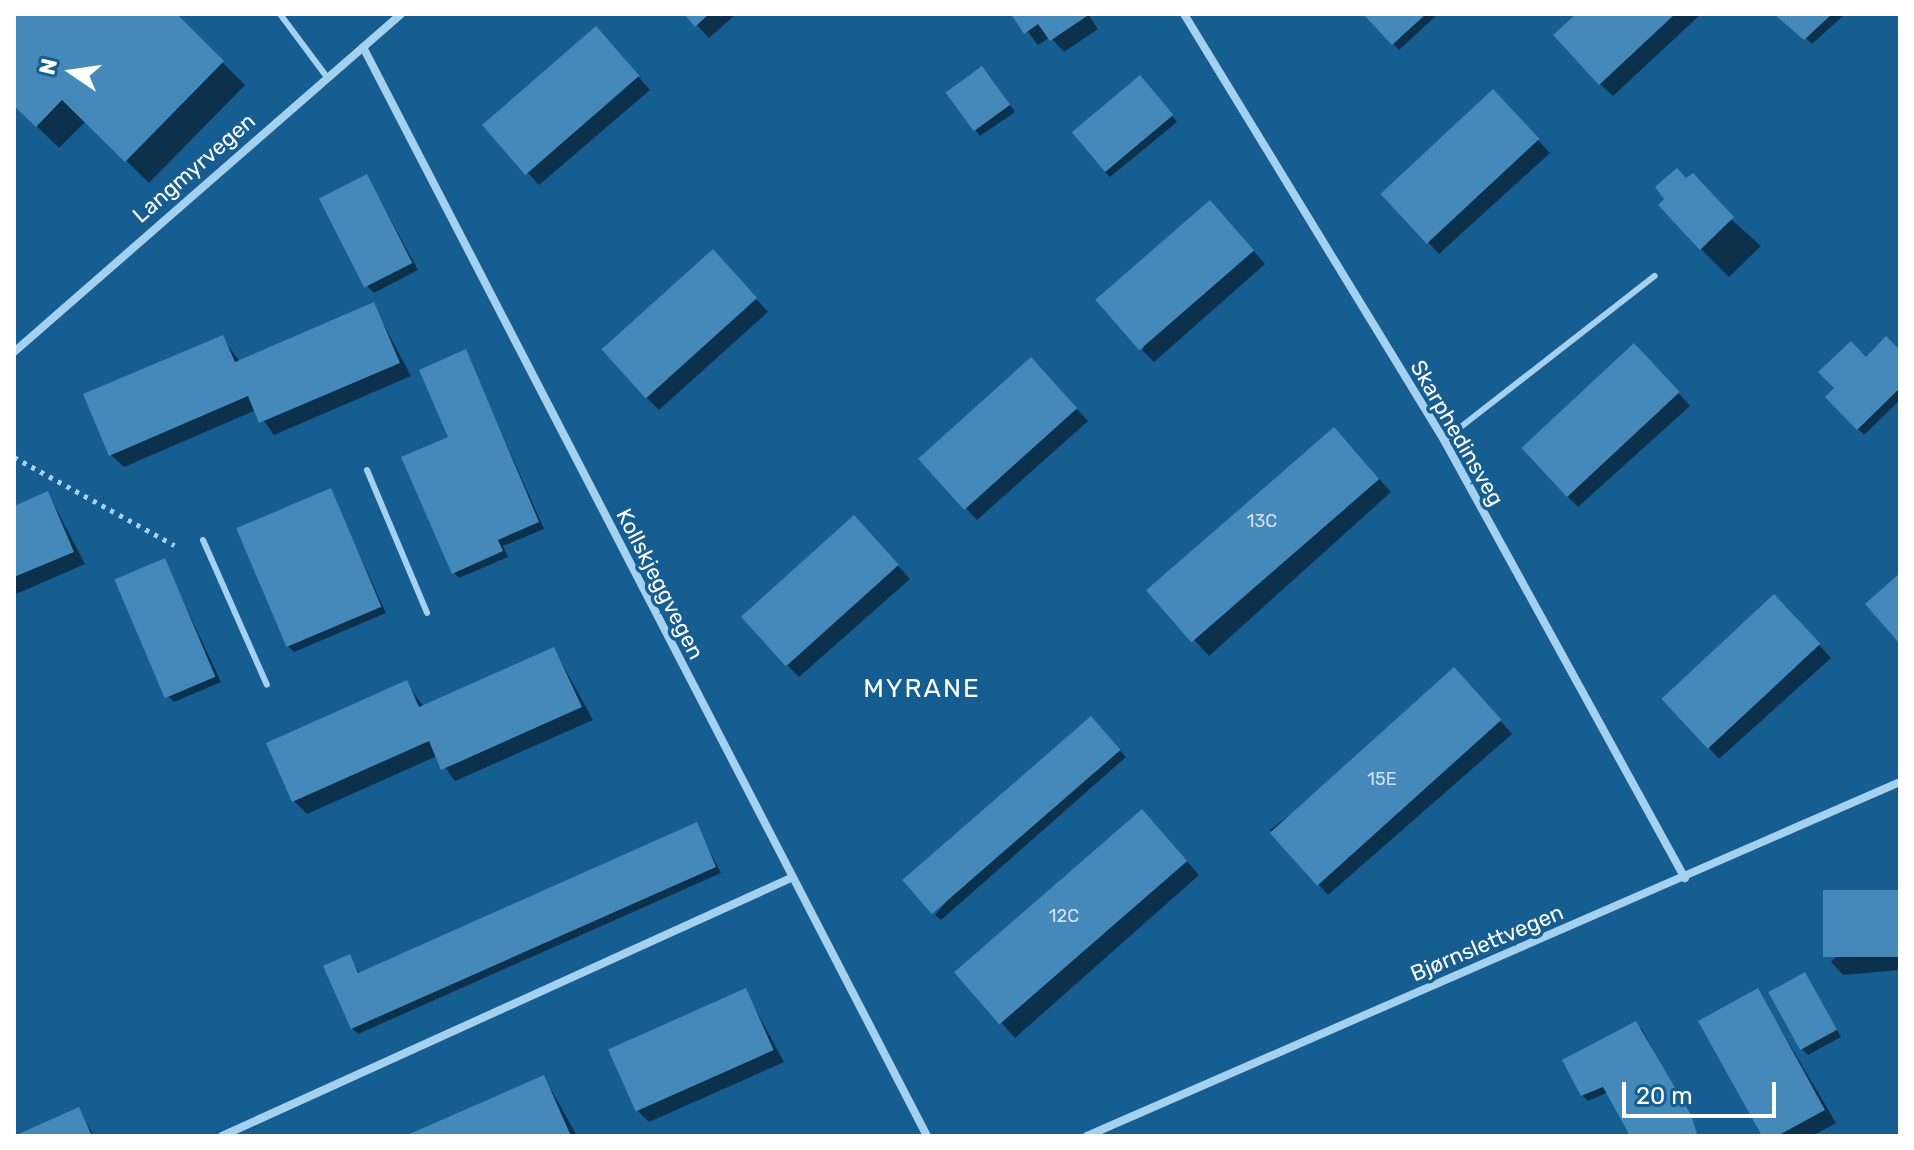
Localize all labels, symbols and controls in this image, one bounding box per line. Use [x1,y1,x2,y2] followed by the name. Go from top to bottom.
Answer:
[32,32,112,112] north arrow
[33,56,63,77] text: N
[127,108,261,228] street label: Langmyrvegen
[1405,355,1509,511] street label: Skarphedinsveg
[611,504,709,664] street label: Kollskjeggvegen
[1247,510,1277,532] house number: 13C
[863,673,981,705] district label: MYRANE
[1367,768,1397,790] house number: 15E
[1407,899,1567,987] street label: Bjørnslettvegen
[1049,905,1079,927] house number: 12C
[1626,1066,1780,1116] scale bar
[1636,1082,1693,1110] text: 20 m

